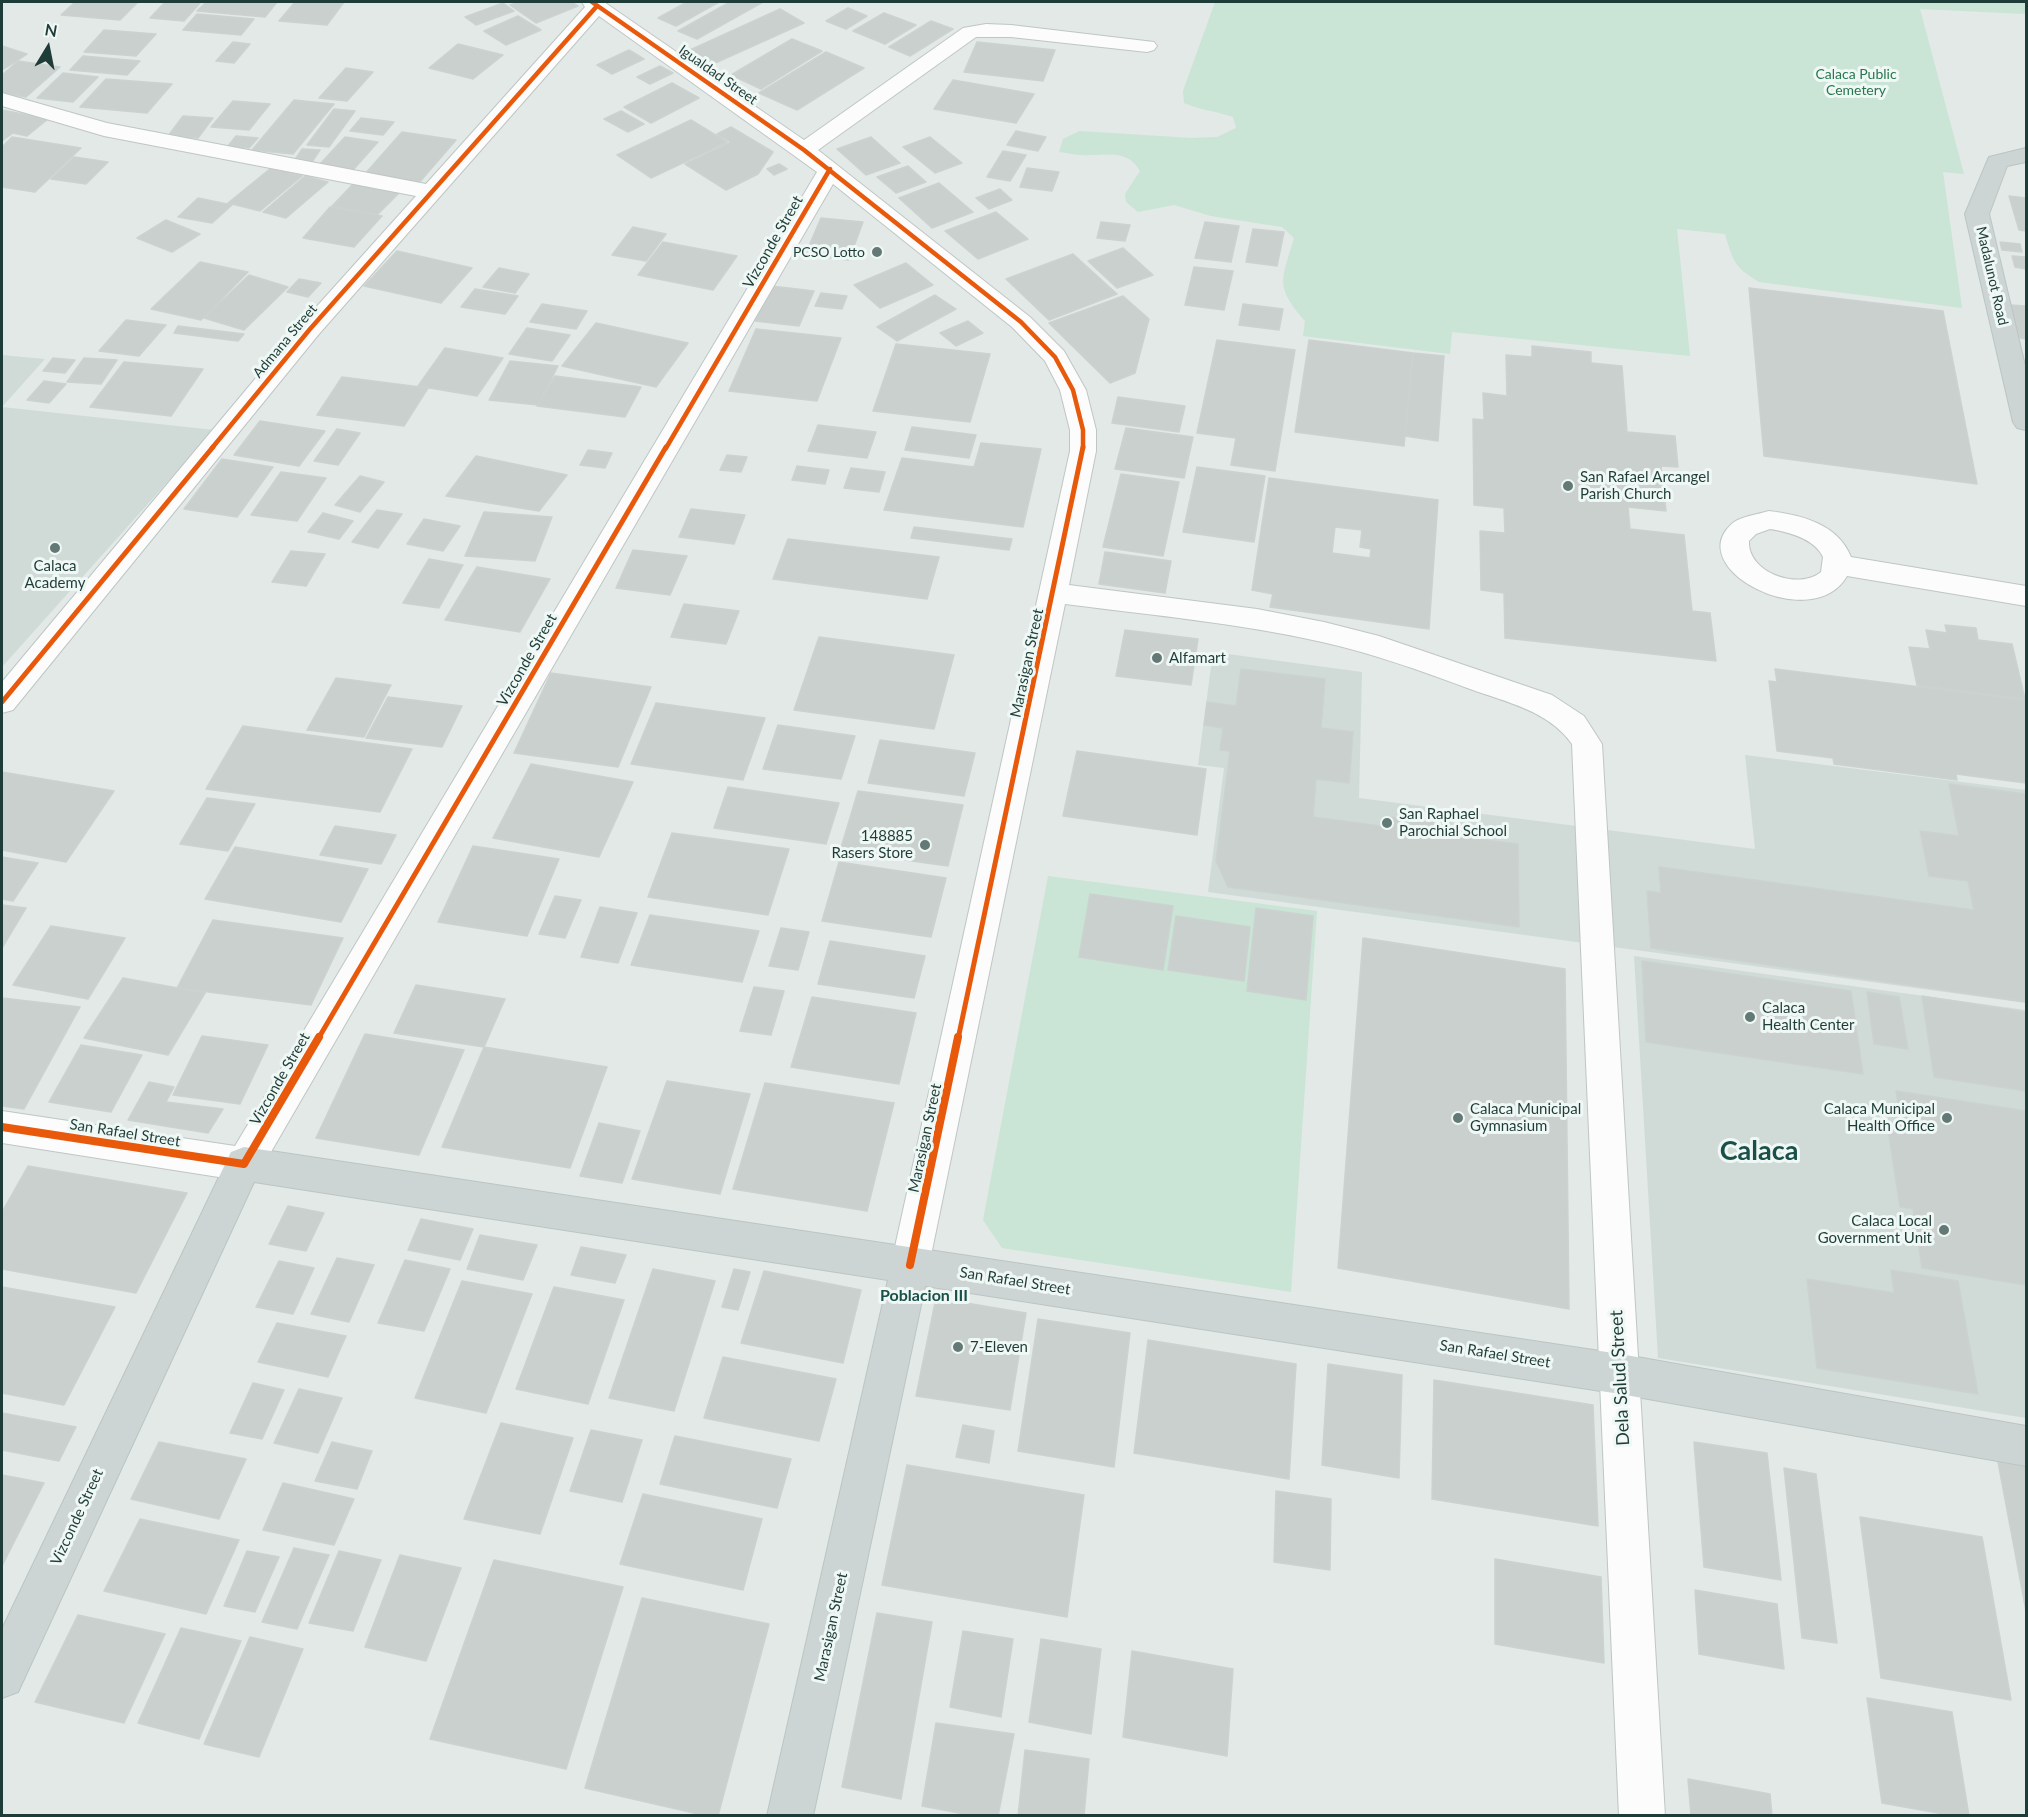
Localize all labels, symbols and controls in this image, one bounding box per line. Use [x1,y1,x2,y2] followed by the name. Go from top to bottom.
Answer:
[18,18,78,78] north arrow
[43,19,59,40] text: N
[675,42,761,108] street label: Igualdad Street
[1815,66,1897,98] park label: Calaca Public Cemetery
[739,192,807,292] street label: Vizconde Street
[1972,225,2012,327] street label: Madalunot Road
[793,244,865,260] place label: PCSO Lotto
[870,245,884,259] marker: PCSO Lotto
[249,301,321,381] street label: Admana Street
[1580,468,1710,503] place label: San Rafael Arcangel Parish Church
[1561,479,1575,493] marker: San Rafael Arcangel Parish Church
[48,541,62,555] marker: Calaca Academy
[25,557,85,592] place label: Calaca Academy
[1007,607,1047,719] street label: Marasigan Street
[493,610,561,710] street label: Vizconde Street
[1169,649,1226,667] place label: Alfamart
[1150,651,1164,665] marker: Alfamart
[1399,805,1507,840] place label: San Raphael Parochial School
[1380,816,1394,830] marker: San Raphael Parochial School
[831,827,913,862] place label: 148885 Rasers Store
[918,838,932,852] marker: 148885 Rasers Store
[1762,999,1854,1034] place label: Calaca Health Center
[1743,1010,1757,1024] marker: Calaca Health Center
[246,1029,314,1129] street label: Vizconde Street
[905,1082,945,1194] street label: Marasigan Street
[1470,1100,1581,1135] place label: Calaca Municipal Gymnasium
[1824,1100,1935,1135] place label: Calaca Municipal Health Office
[1451,1111,1465,1125] marker: Calaca Municipal Gymnasium
[1940,1111,1954,1125] marker: Calaca Municipal Health Office
[68,1115,182,1151] street label: San Rafael Street
[1720,1135,1798,1167] district label: Calaca
[1818,1212,1932,1247] place label: Calaca Local Government Unit
[1937,1223,1951,1237] marker: Calaca Local Government Unit
[958,1263,1072,1299] street label: San Rafael Street
[880,1286,968,1306] district label: Poblacion III
[1606,1310,1634,1446] street label: Dela Salud Street
[1438,1336,1552,1372] street label: San Rafael Street
[970,1338,1028,1356] place label: 7-Eleven
[951,1340,965,1354] marker: 7-Eleven
[47,1466,107,1568] street label: Vizconde Street
[811,1571,851,1683] street label: Marasigan Street

